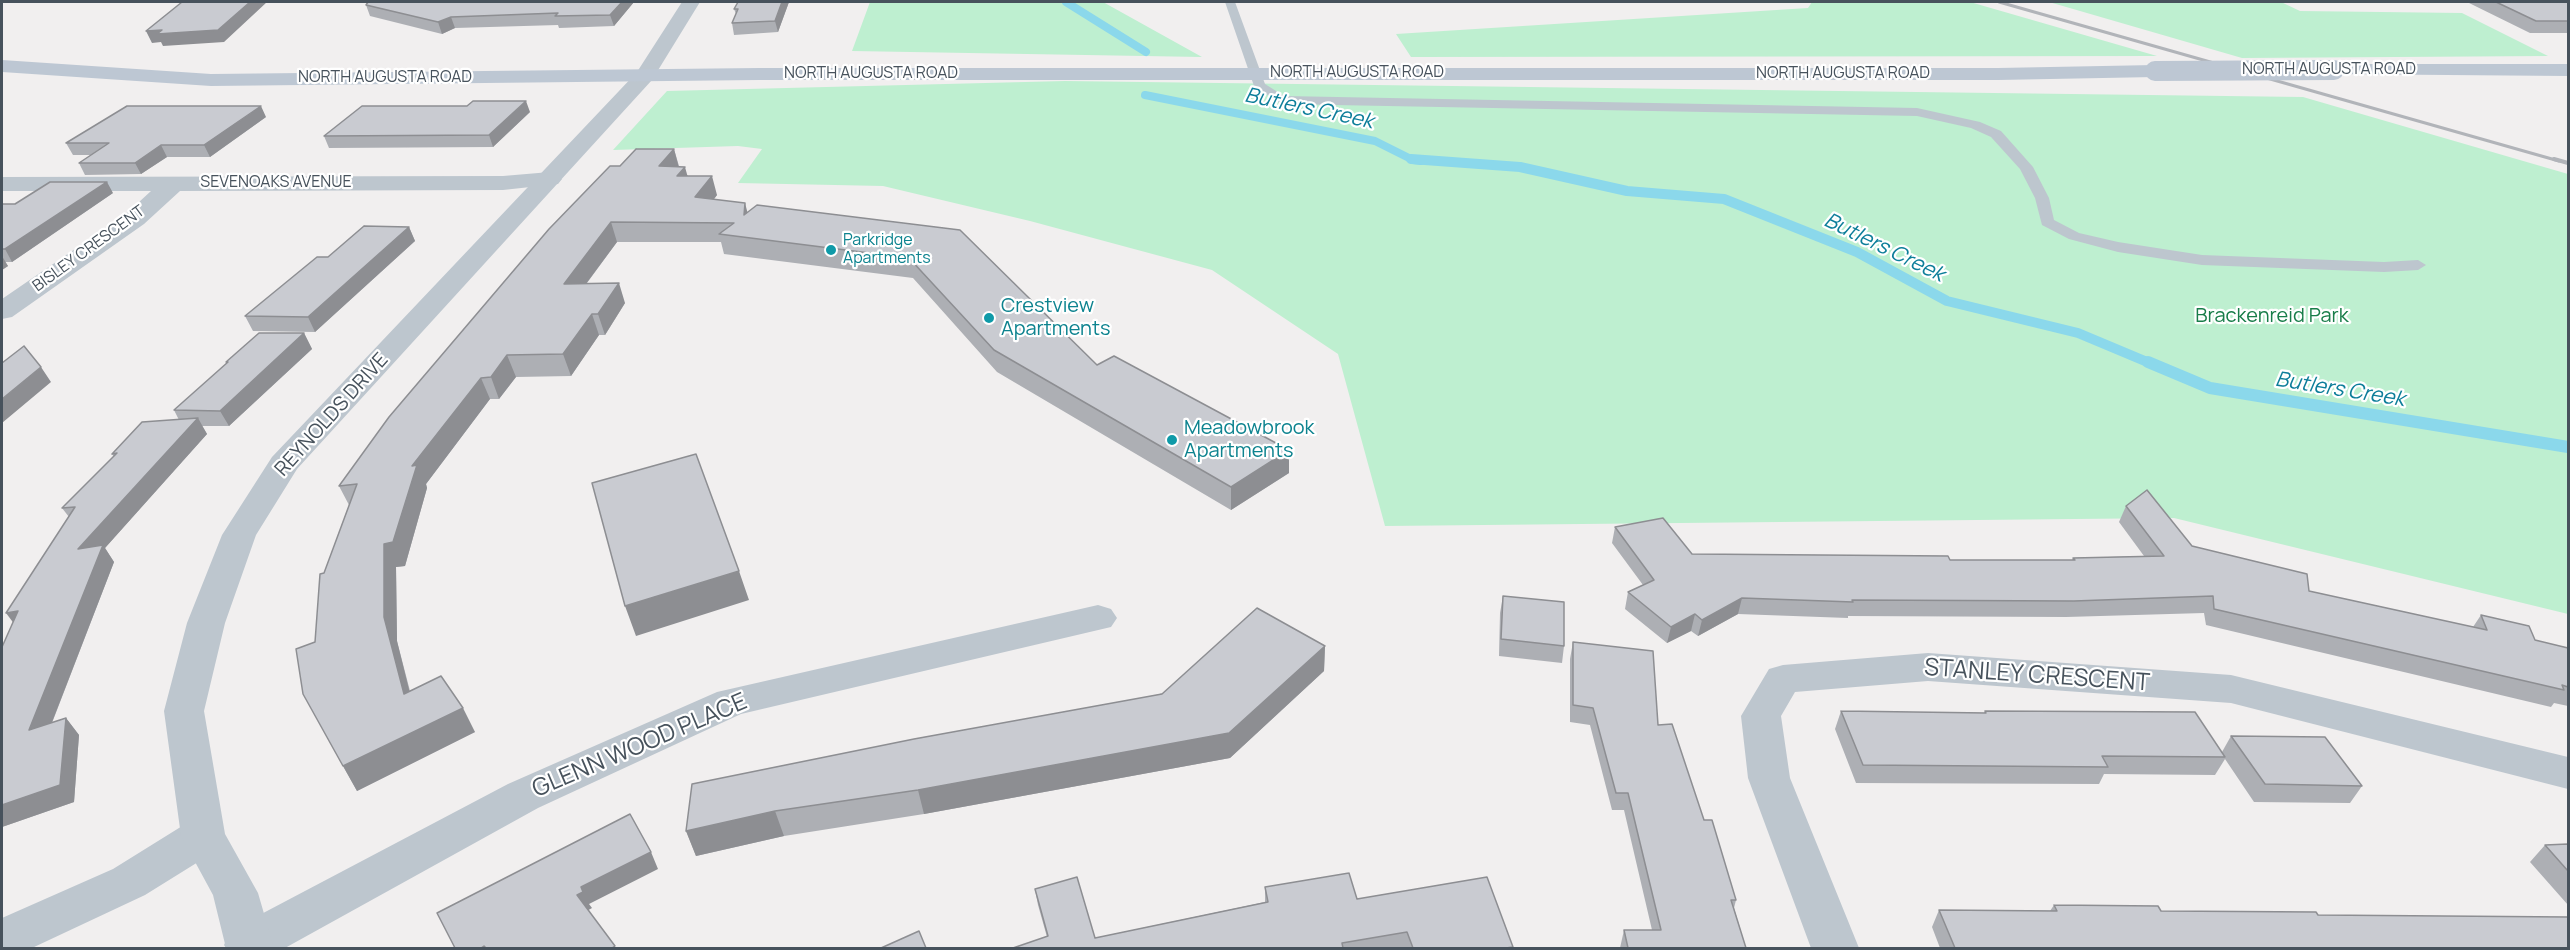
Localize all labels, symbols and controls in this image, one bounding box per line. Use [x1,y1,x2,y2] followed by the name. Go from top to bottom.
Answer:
[2242,60,2416,80] street label: NORTH AUGUSTA ROAD
[1270,63,1444,83] street label: NORTH AUGUSTA ROAD
[784,64,958,84] street label: NORTH AUGUSTA ROAD
[1756,64,1930,84] street label: NORTH AUGUSTA ROAD
[298,68,472,88] street label: NORTH AUGUSTA ROAD
[1242,83,1376,135] water label: Butlers Creek
[200,173,352,193] street label: SEVENOAKS AVENUE
[29,202,149,296] street label: BISLEY CRESCENT
[1820,208,1948,288] water label: Butlers Creek
[843,231,931,269] place label: Parkridge Apartments
[824,243,838,257] marker: Parkridge Apartments
[1001,294,1111,341] place label: Crestview Apartments
[2195,304,2349,328] park label: Brackenreid Park
[982,311,996,325] marker: Crestview Apartments
[270,348,394,482] street label: REYNOLDS DRIVE
[2274,367,2406,413] water label: Butlers Creek
[1184,416,1314,463] place label: Meadowbrook Apartments
[1165,433,1179,447] marker: Meadowbrook Apartments
[1923,654,2151,698] street label: STANLEY CRESCENT
[528,688,752,804] street label: GLENN WOOD PLACE

